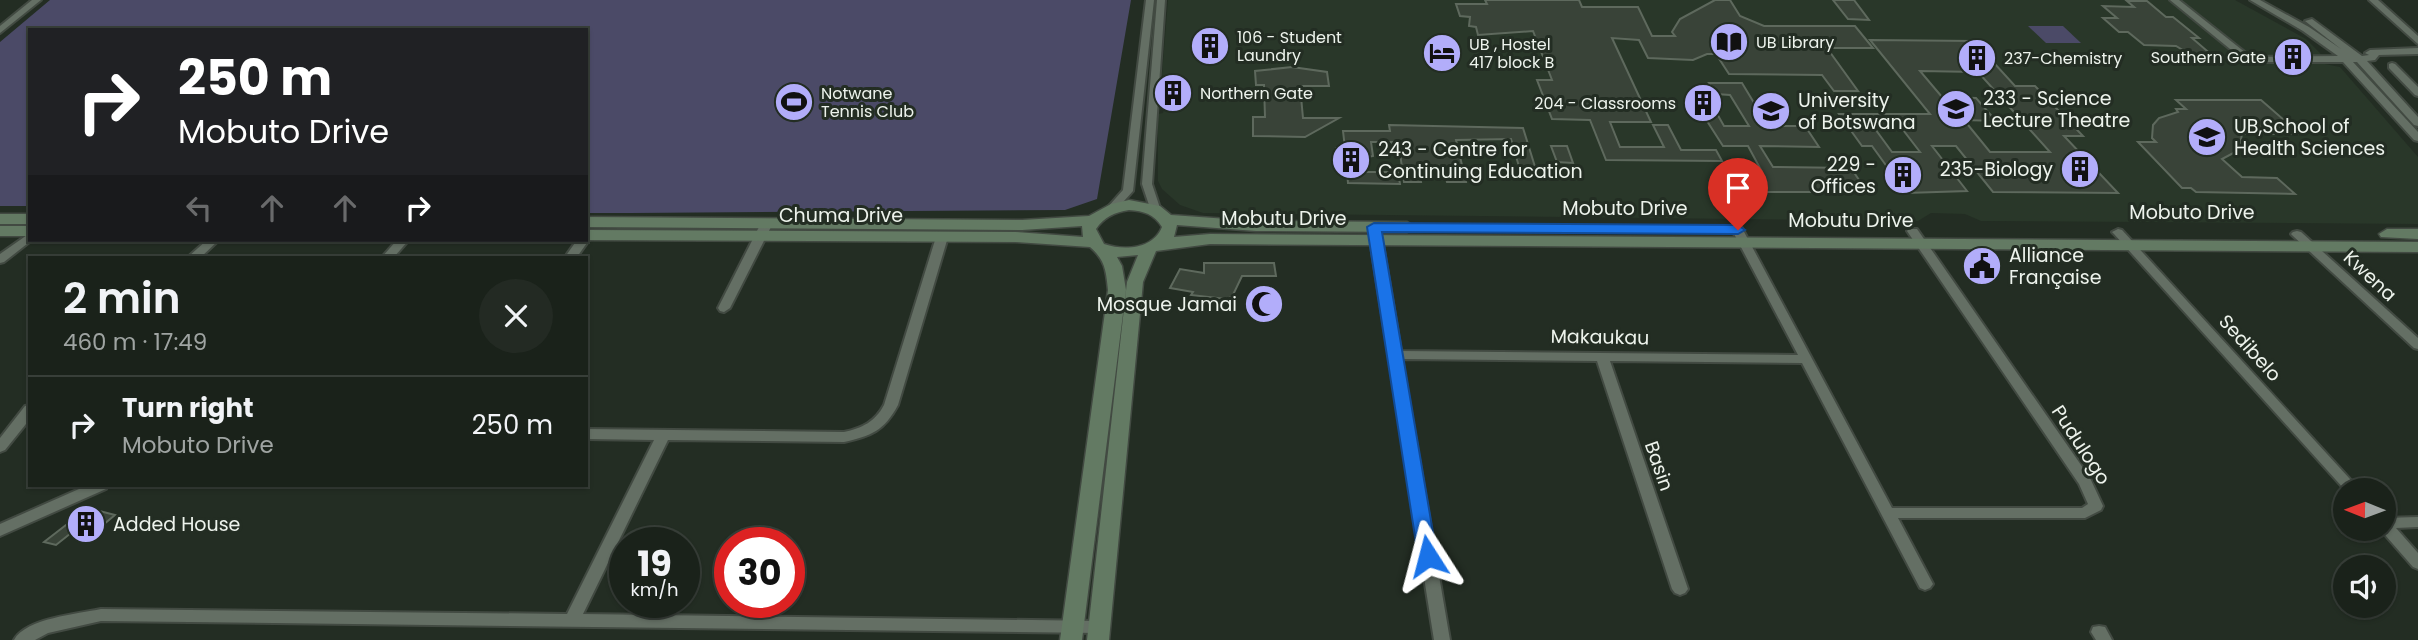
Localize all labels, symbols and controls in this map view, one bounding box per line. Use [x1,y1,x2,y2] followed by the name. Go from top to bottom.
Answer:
[1708,21,1750,63] library icon: UB Library
[1189,25,1231,67] building icon: 106 - Student Laundry
[1237,26,1342,67] place label: 106 - Student Laundry
[1756,31,1834,54] place label: UB Library
[1421,32,1463,74] hotel icon: UB , Hostel 417 block B
[1469,33,1554,74] place label: UB , Hostel 417 block B
[2272,36,2314,78] building icon: Southern Gate
[1956,37,1998,79] building icon: 237-Chemistry
[178,44,332,112] text: 250 m
[2151,46,2266,69] place label: Southern Gate
[2004,47,2122,70] place label: 237-Chemistry
[63,56,154,147] icon: right
[1152,72,1194,114] building icon: Northern Gate
[773,81,815,123] sports icon: Notwane Tennis Club
[821,82,914,123] place label: Notwane Tennis Club
[1200,82,1313,105] place label: Northern Gate
[1682,82,1724,124] building icon: 204 - Classrooms
[1983,85,2130,134] place label: 233 - Science Lecture Theatre
[1798,87,1916,136] place label: University of Botswana
[1935,88,1977,130] school or university icon: 233 - Science Lecture Theatre
[1750,90,1792,132] school or university icon: University of Botswana
[1534,92,1676,115] place label: 204 - Classrooms
[178,109,389,154] text: Mobuto Drive
[2234,113,2385,162] place label: UB,School of Health Sciences
[2186,116,2228,158] school or university icon: UB,School of Health Sciences
[1378,136,1583,185] place label: 243 - Centre for Continuing Education
[1330,139,1372,181] building icon: 243 - Centre for Continuing Education
[2059,148,2101,190] building icon: 235-Biology
[1811,151,1876,200] place label: 229 - Offices
[1882,154,1924,196] building icon: 229 - Offices
[1940,156,2053,183] place label: 235-Biology
[1708,158,1768,230] pin
[1719,169,1757,207] icon: arrive
[180,189,218,227] icon: left
[253,189,291,227] icon: ahead
[326,189,364,227] icon: ahead
[399,189,437,227] icon: right
[1562,195,1688,222] street label: Mobuto Drive
[2129,199,2255,226] street label: Mobuto Drive
[779,202,903,229] street label: Chuma Drive
[1221,205,1347,232] street label: Mobutu Drive
[1788,207,1914,234] street label: Mobutu Drive
[2009,242,2101,291] place label: Alliance Française
[2337,244,2403,308] street label: Kwena
[1961,245,2003,287] public building icon: Alliance Française
[63,269,181,328] text: 2 min
[479,279,553,353] button: close
[1243,283,1285,325] mosque icon: Mosque Jamai
[1097,291,1237,318] place label: Mosque Jamai
[2213,309,2287,387] street label: Sedibelo
[1550,323,1650,351] street label: Makaukau
[63,326,207,358] text: 460 m · 17:49
[122,390,254,426] text: Turn right
[2045,400,2117,490] street label: Pudulogo
[63,406,101,444] icon: right
[472,407,553,443] text: 250 m
[122,429,274,461] text: Mobuto Drive
[1638,437,1680,495] street label: Basin
[2333,478,2396,541] north arrow
[2333,478,2396,618] map controls
[65,503,107,545] building icon: Added House
[113,511,240,538] place label: Added House
[1391,519,1465,593] position arrow
[714,527,805,618] speed limit sign: 30
[637,539,672,588] text: 19
[2333,555,2396,618] button: sound
[631,577,678,602] text: km/h

